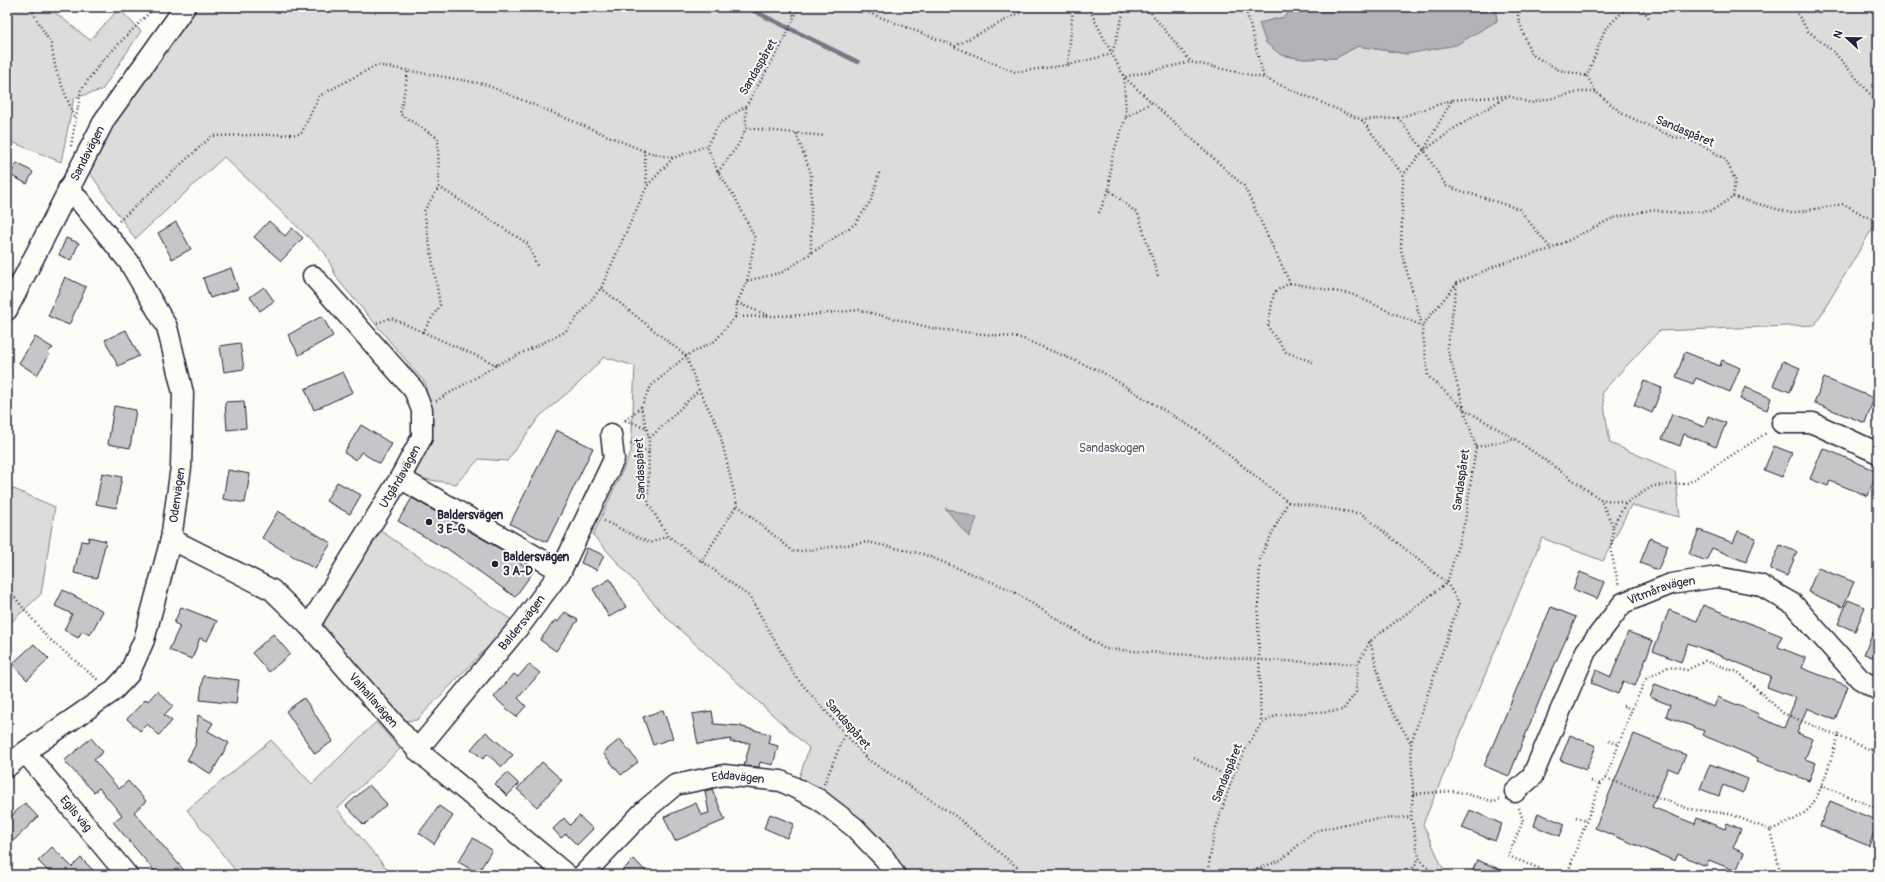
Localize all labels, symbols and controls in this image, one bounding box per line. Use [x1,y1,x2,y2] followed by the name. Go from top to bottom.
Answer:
[1827,18,1867,58] north arrow
[1831,28,1846,40] text: N
[736,36,781,98] street label: Sandaspåret
[1653,112,1717,151] street label: Sandaspåret
[67,123,108,184] street label: Sandavägen
[632,437,649,500] street label: Sandaspåret
[1079,441,1145,456] park label: Sandaskogen
[376,442,424,511] street label: Utgårdavägen
[1450,448,1473,512] street label: Sandaspåret
[166,466,189,524] street label: Odenvägen
[437,508,504,537] place label: Baldersvägen 3 E-G
[424,517,434,527] marker: Baldersvägen 3 E-G
[503,550,570,579] place label: Baldersvägen 3 A-D
[490,559,500,569] marker: Baldersvägen 3 A-D
[1625,573,1696,608] street label: Vitmåravägen
[496,592,549,654] street label: Baldersvägen
[345,670,401,731] street label: Valhallavägen
[821,696,874,753] street label: Sandaspåret
[1209,741,1246,805] street label: Sandaspåret
[710,768,765,787] street label: Eddavägen
[56,793,95,835] street label: Egils väg

